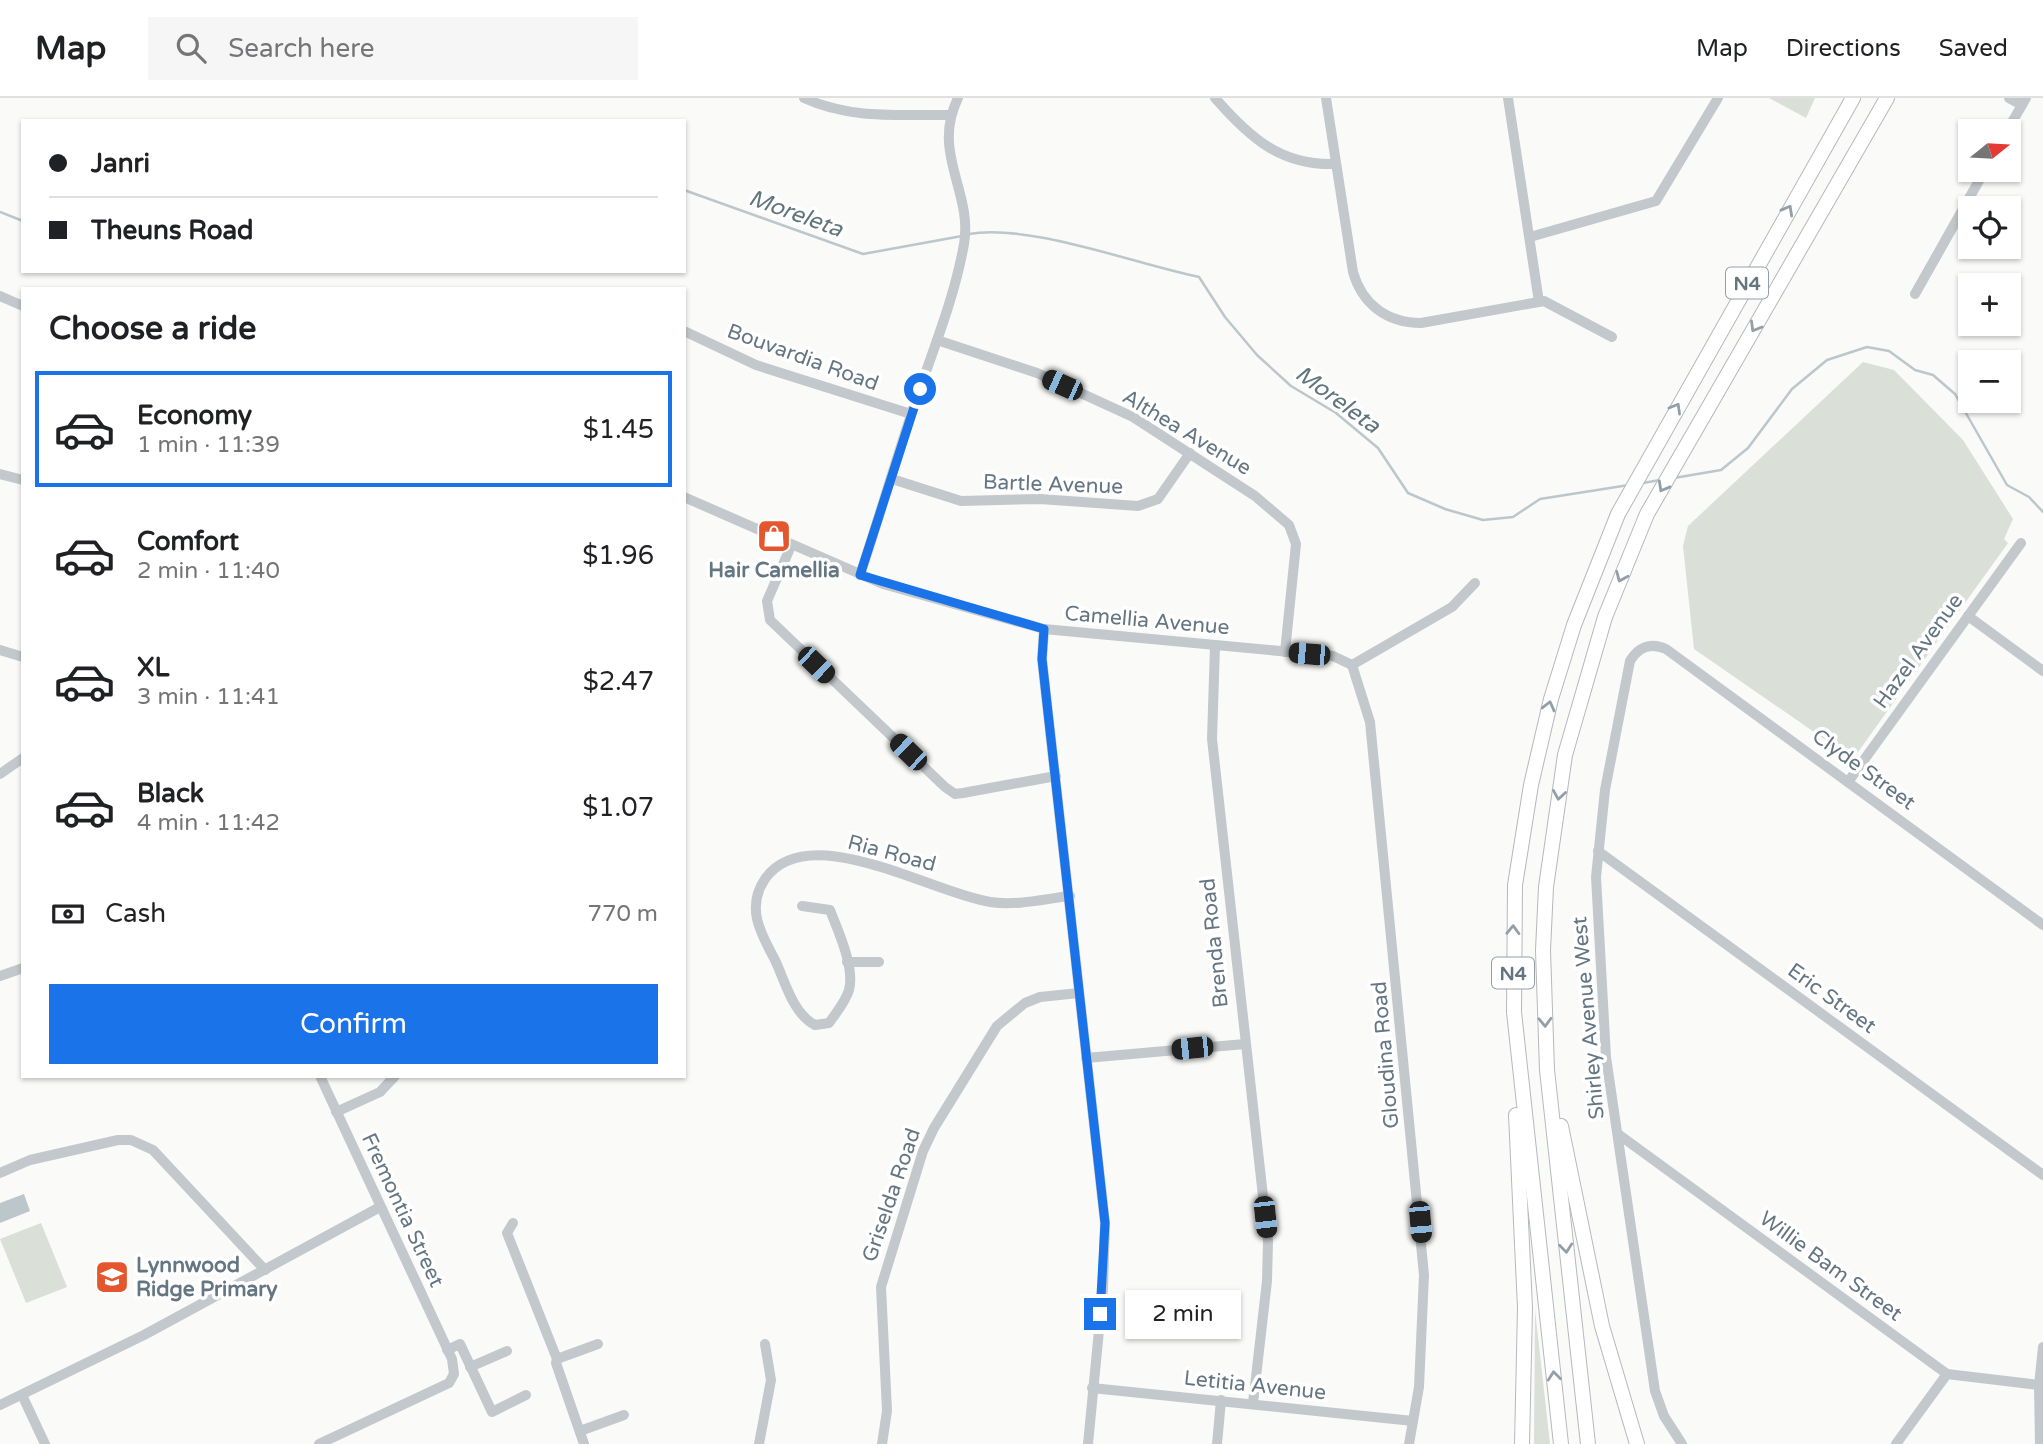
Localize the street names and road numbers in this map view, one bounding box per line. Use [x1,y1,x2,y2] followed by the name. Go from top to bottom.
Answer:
[1726,267,1768,298] road number: N4
[724,319,882,396] street label: Bouvardia Road
[1118,384,1256,481] street label: Althea Avenue
[983,470,1124,499] street label: Bartle Avenue
[1868,589,1969,714] street label: Hazel Avenue
[1063,601,1231,640] street label: Camellia Avenue
[1807,724,1920,815] street label: Clyde Street
[845,830,939,877] street label: Ria Road
[1195,877,1234,1009] street label: Brenda Road
[1567,916,1610,1120] street label: Shirley Avenue West
[1492,958,1534,988] road number: N4
[1783,958,1881,1039] street label: Eric Street
[1367,980,1404,1130] street label: Gloudina Road
[857,1125,926,1265] street label: Griselda Road
[356,1129,449,1291] street label: Fremontia Street
[1754,1206,1907,1327] street label: Willie Bam Street
[1183,1366,1327,1405] street label: Letitia Avenue

